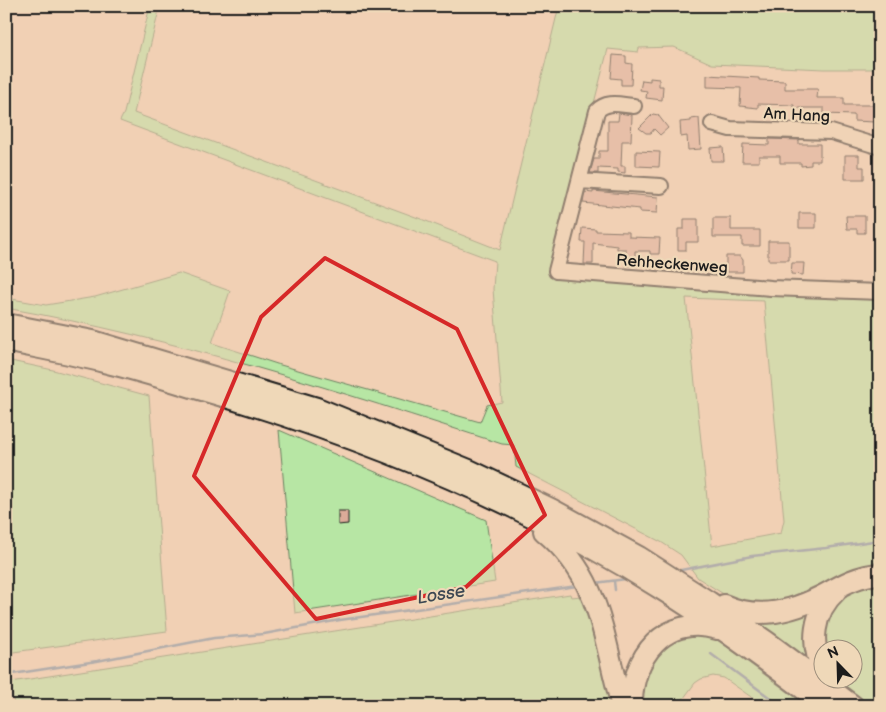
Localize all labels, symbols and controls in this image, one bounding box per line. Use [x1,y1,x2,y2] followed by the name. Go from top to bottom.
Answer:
[763,104,831,127] street label: Am Hang
[615,251,728,278] street label: Rehheckenweg
[416,580,467,609] water label: Losse
[814,640,864,690] north arrow
[825,643,841,662] text: N

